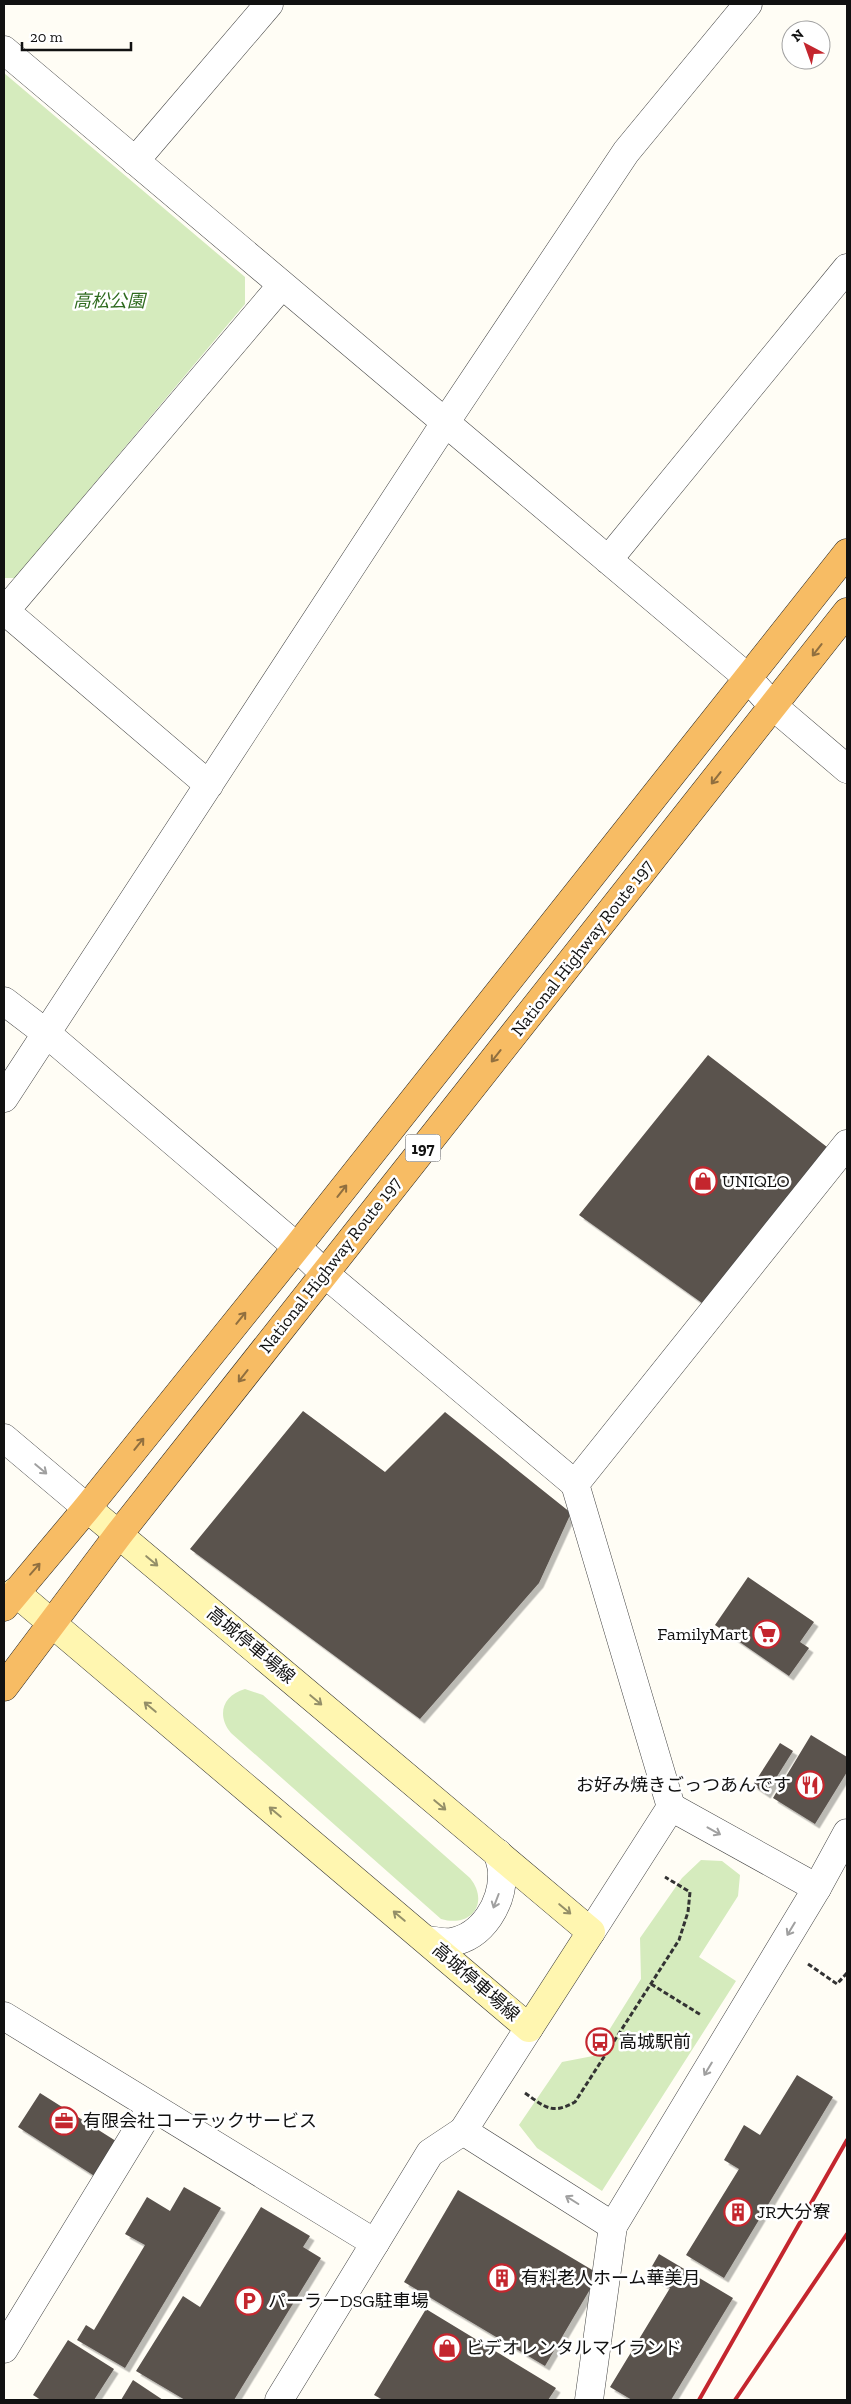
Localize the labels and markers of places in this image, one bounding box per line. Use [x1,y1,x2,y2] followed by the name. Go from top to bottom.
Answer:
[688,1166,718,1196] shop icon: UNIQLO
[722,1170,790,1192] place label: UNIQLO
[752,1619,782,1649] supermarket icon: FamilyMart
[657,1623,748,1645] place label: FamilyMart
[795,1770,825,1800] restaurant icon: お好み焼きごっつあんです
[576,1774,791,1796] place label: お好み焼きごっつあんです
[585,2027,615,2057] bus stop icon: 高城駅前
[619,2031,691,2053] place label: 高城駅前
[49,2106,79,2136] office icon: 有限会社コーテックサービス
[83,2110,317,2132] place label: 有限会社コーテックサービス
[723,2197,753,2227] building icon: JR大分寮
[757,2201,830,2223] place label: JR大分寮
[487,2263,517,2293] building icon: 有料老人ホーム華美月
[521,2267,700,2289] place label: 有料老人ホーム華美月
[234,2286,264,2316] parking icon: パーラーDSG駐車場
[268,2290,429,2312] place label: パーラーDSG駐車場
[432,2333,462,2363] shop icon: ビデオレンタルマイランド
[466,2337,682,2359] place label: ビデオレンタルマイランド

